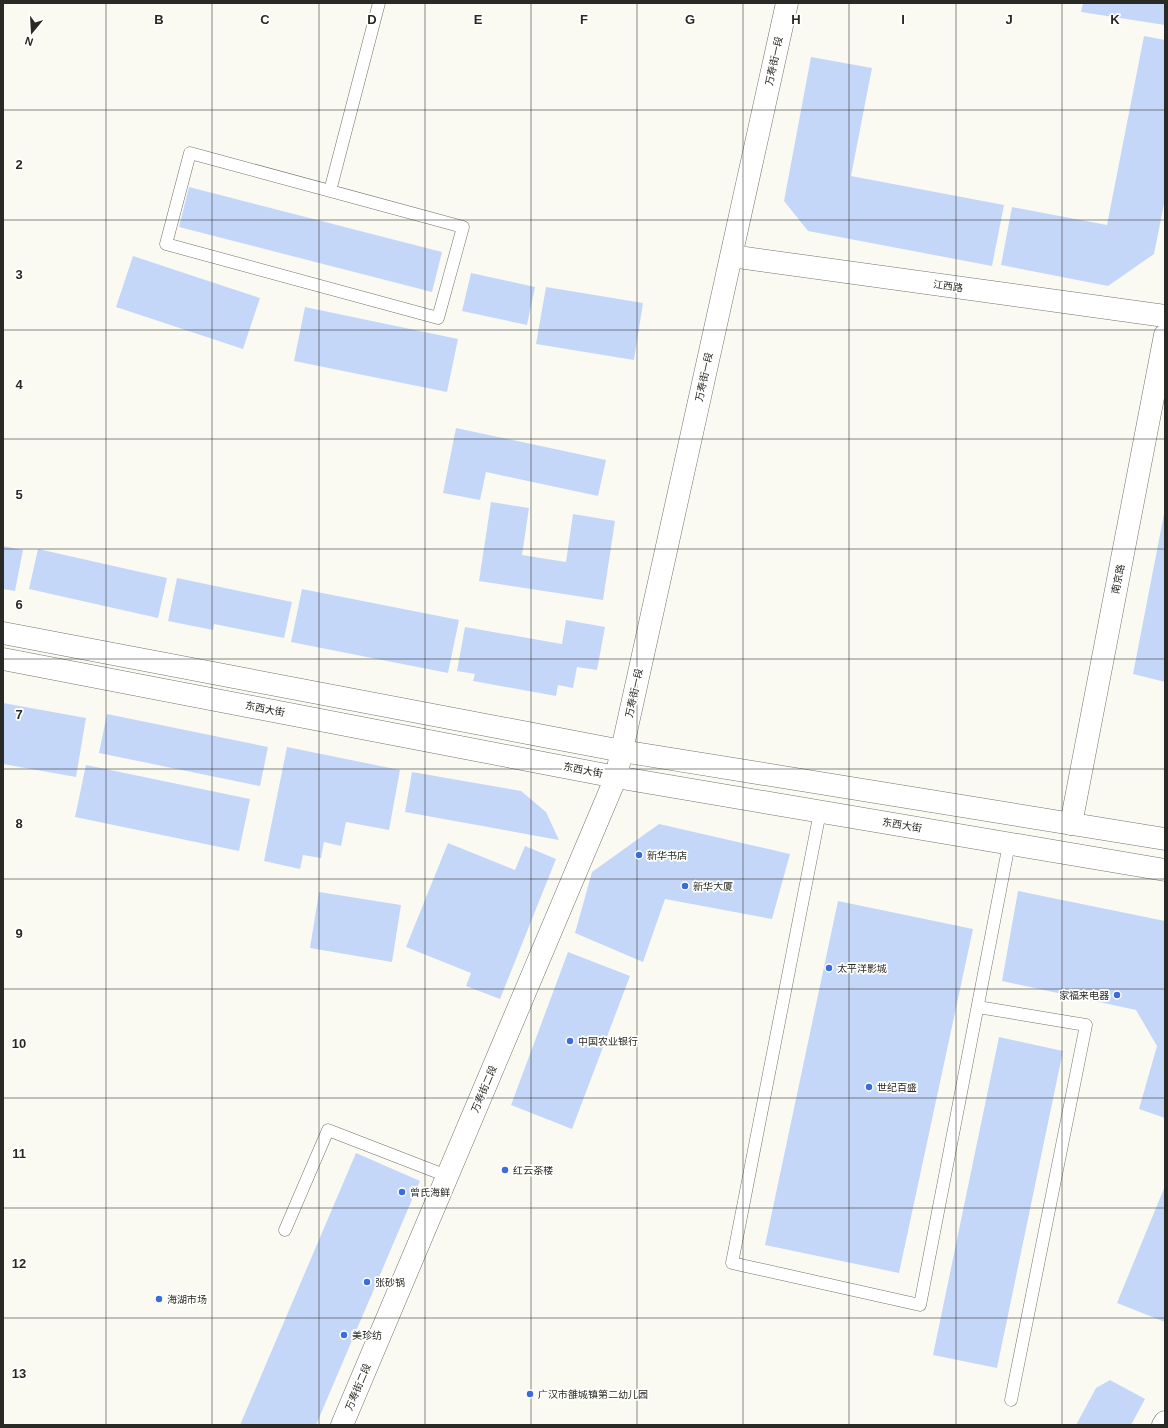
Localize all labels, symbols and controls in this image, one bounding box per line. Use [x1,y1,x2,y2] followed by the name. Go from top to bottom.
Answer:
[12,12,52,52] north arrow
[154,12,164,27] text: B
[260,12,270,27] text: C
[367,12,377,27] text: D
[474,12,483,27] text: E
[580,12,588,27] text: F
[685,12,695,27] text: G
[791,12,801,27] text: H
[901,12,905,27] text: I
[1005,12,1013,27] text: J
[1110,12,1120,27] text: K
[23,35,35,48] text: N
[763,35,785,87] street label: 万寿街一段
[15,157,23,172] text: 2
[15,267,23,282] text: 3
[932,278,964,294] street label: 江西路
[693,351,715,403] street label: 万寿街一段
[15,377,23,392] text: 4
[15,487,23,502] text: 5
[1110,563,1126,595] street label: 南京路
[15,597,23,612] text: 6
[623,667,645,719] street label: 万寿街一段
[244,700,286,718] street label: 东西大街
[15,707,23,722] text: 7
[562,761,604,779] street label: 东西大街
[15,816,23,831] text: 8
[881,816,923,834] street label: 东西大街
[634,850,644,860] marker: 新华书店
[647,850,687,861] place label: 新华书店
[680,881,690,891] marker: 新华大厦
[693,881,733,892] place label: 新华大厦
[15,926,23,941] text: 9
[824,963,834,973] marker: 太平洋影城
[837,963,887,974] place label: 太平洋影城
[1059,990,1109,1001] place label: 家福来电器
[1112,990,1122,1000] marker: 家福来电器
[12,1036,26,1051] text: 10
[565,1036,575,1046] marker: 中国农业银行
[578,1036,638,1047] place label: 中国农业银行
[469,1064,499,1114] street label: 万寿街二段
[864,1082,874,1092] marker: 世纪百盛
[877,1082,917,1093] place label: 世纪百盛
[12,1146,26,1161] text: 11
[500,1165,510,1175] marker: 红云茶楼
[513,1165,553,1176] place label: 红云茶楼
[397,1187,407,1197] marker: 曾氏海鲜
[410,1187,450,1198] place label: 曾氏海鲜
[12,1256,26,1271] text: 12
[362,1277,372,1287] marker: 张砂锅
[375,1277,405,1288] place label: 张砂锅
[154,1294,164,1304] marker: 海湖市场
[167,1294,207,1305] place label: 海湖市场
[339,1330,349,1340] marker: 美珍纺
[352,1330,382,1341] place label: 美珍纺
[343,1362,373,1412] street label: 万寿街二段
[12,1366,26,1381] text: 13
[525,1389,535,1399] marker: 广汉市雒城镇第二幼儿园
[538,1389,648,1400] place label: 广汉市雒城镇第二幼儿园

